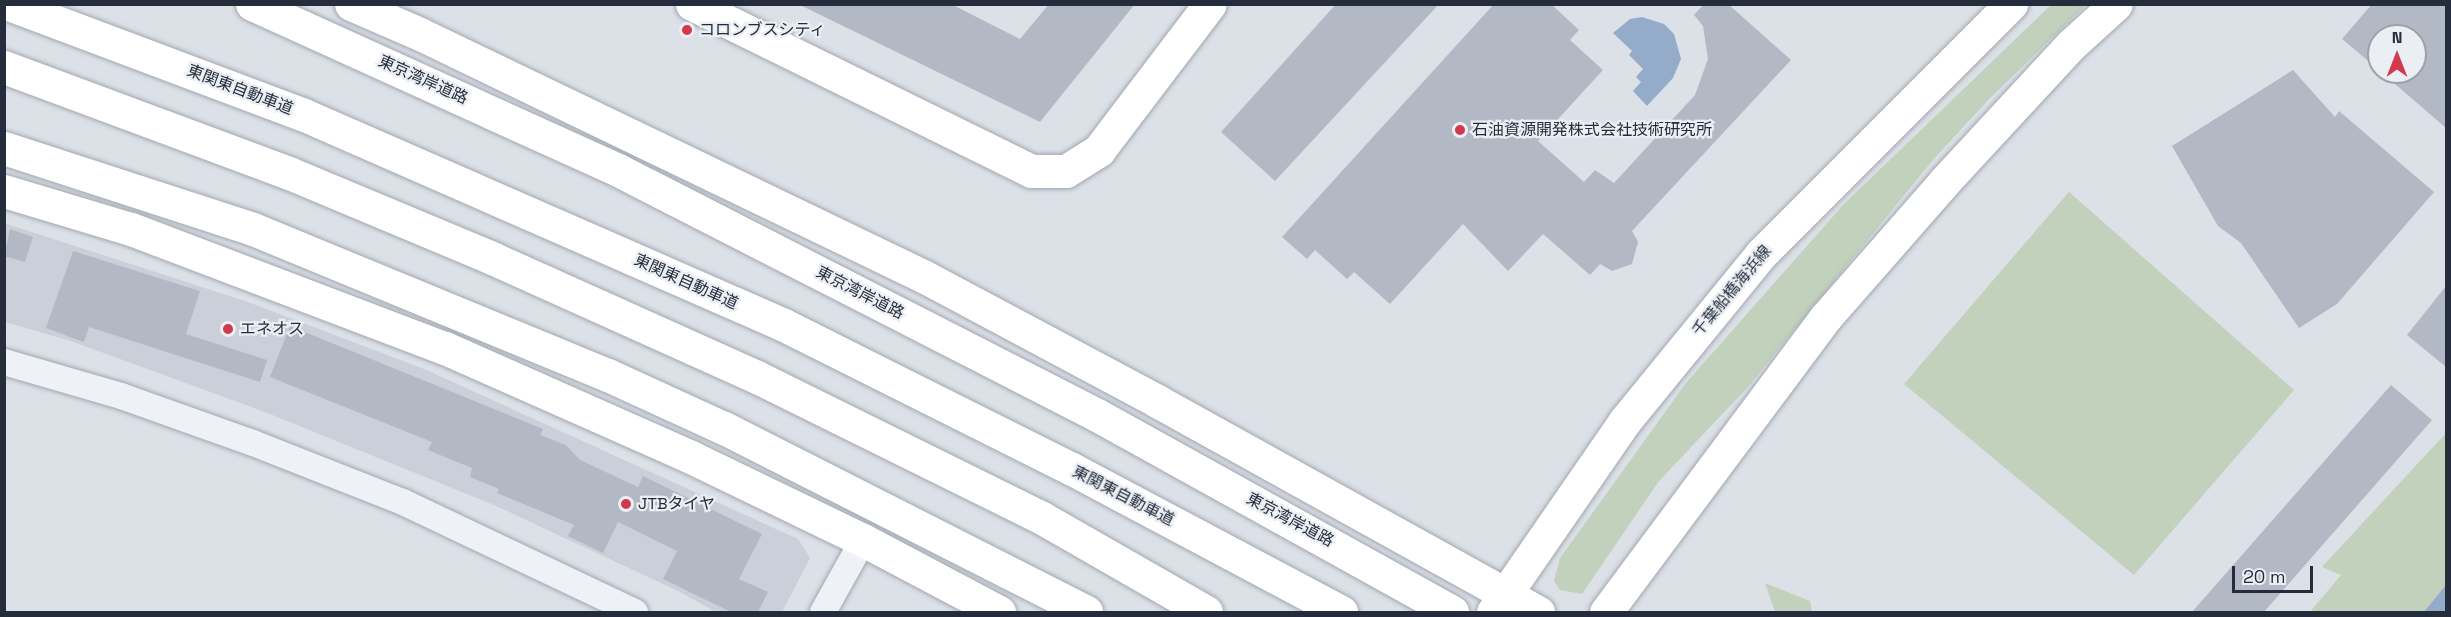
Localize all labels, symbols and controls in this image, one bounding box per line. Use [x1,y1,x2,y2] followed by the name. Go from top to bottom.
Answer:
[699,20,827,40] place label: コロンブスシティ
[680,23,694,37] marker: コロンブスシティ
[2367,24,2427,84] north arrow
[2392,27,2402,48] text: N
[375,52,471,108] street label: 東京湾岸道路
[184,61,296,119] street label: 東関東自動車道
[1472,120,1712,140] place label: 石油資源開発株式会社技術研究所
[1453,123,1467,137] marker: 石油資源開発株式会社技術研究所
[1689,242,1775,340] street label: 千葉船橋海浜線
[631,250,741,314] street label: 東関東自動車道
[813,263,907,323] street label: 東京湾岸道路
[240,319,304,339] place label: エネオス
[221,322,235,336] marker: エネオス
[1069,462,1177,530] street label: 東関東自動車道
[1243,489,1337,551] street label: 東京湾岸道路
[638,494,715,514] place label: JTBタイヤ
[619,497,633,511] marker: JTBタイヤ
[2235,554,2316,592] scale bar
[2243,565,2286,588] text: 20 m

